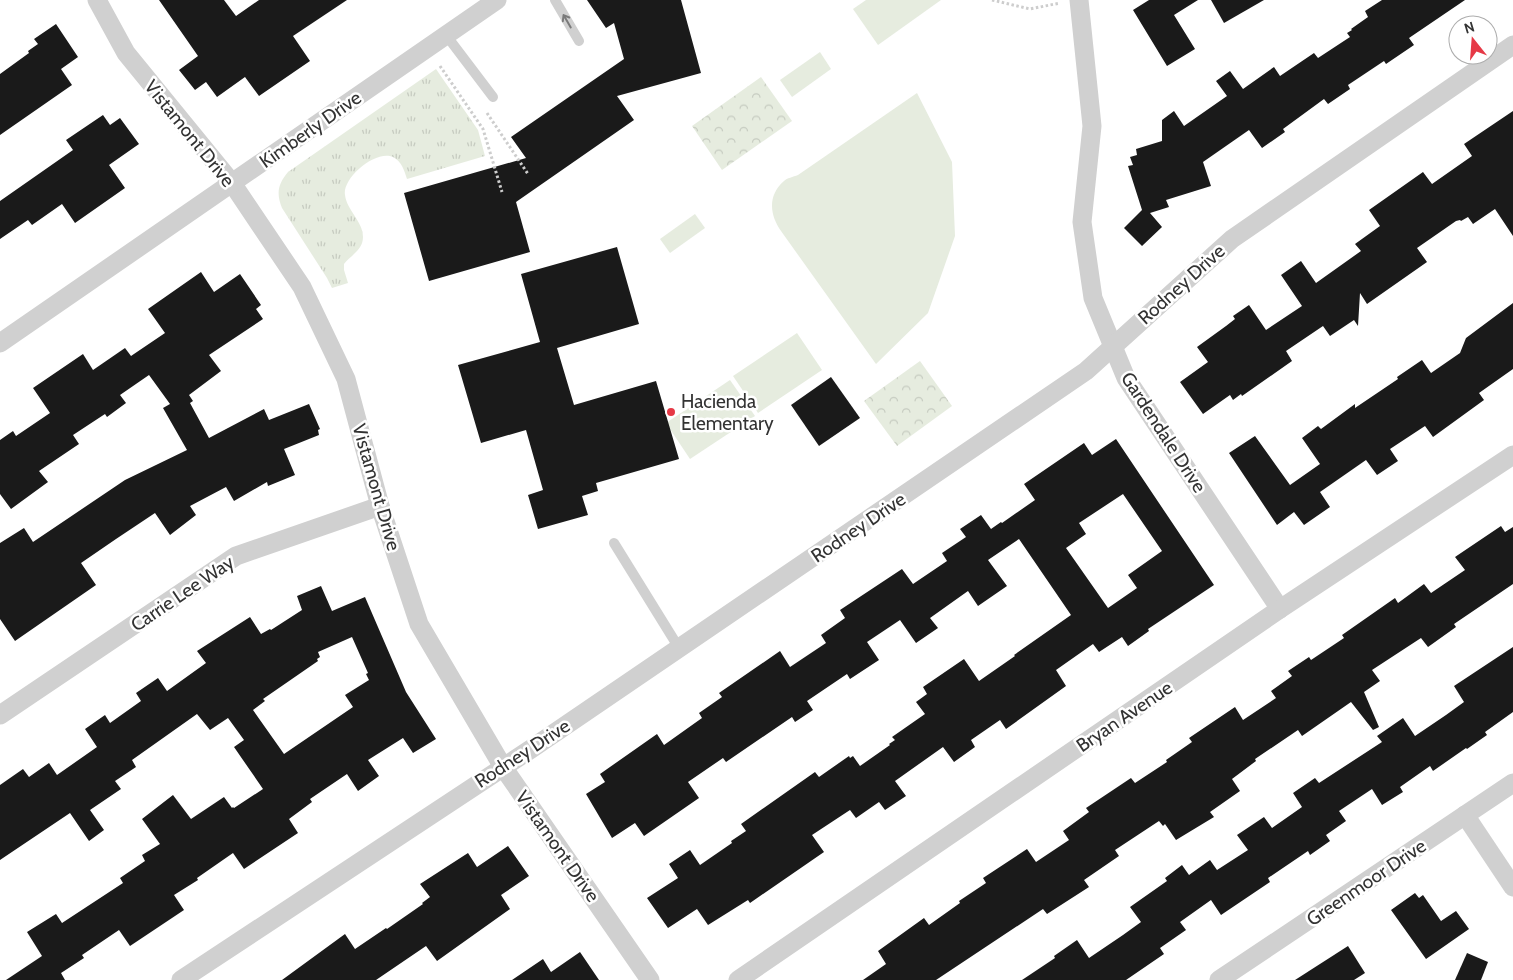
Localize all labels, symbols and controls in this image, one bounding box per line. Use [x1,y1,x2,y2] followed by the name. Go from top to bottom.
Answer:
[562,13,572,28] one-way arrow
[1448,15,1498,65] north arrow
[1462,18,1477,38] text: N
[140,75,240,192] street label: Vistamont Drive
[255,86,366,173] street label: Kimberly Drive
[1133,239,1230,329] street label: Rodney Drive
[1116,368,1211,497] street label: Gardendale Drive
[681,390,774,435] place label: Hacienda Elementary
[665,406,677,418] marker: Hacienda Elementary
[347,421,406,553] street label: Vistamont Drive
[807,487,910,567] street label: Rodney Drive
[126,550,239,636] street label: Carrie Lee Way
[1072,676,1177,757] street label: Bryan Avenue
[470,714,574,793] street label: Rodney Drive
[511,786,605,907] street label: Vistamont Drive
[1302,834,1431,931] street label: Greenmoor Drive

